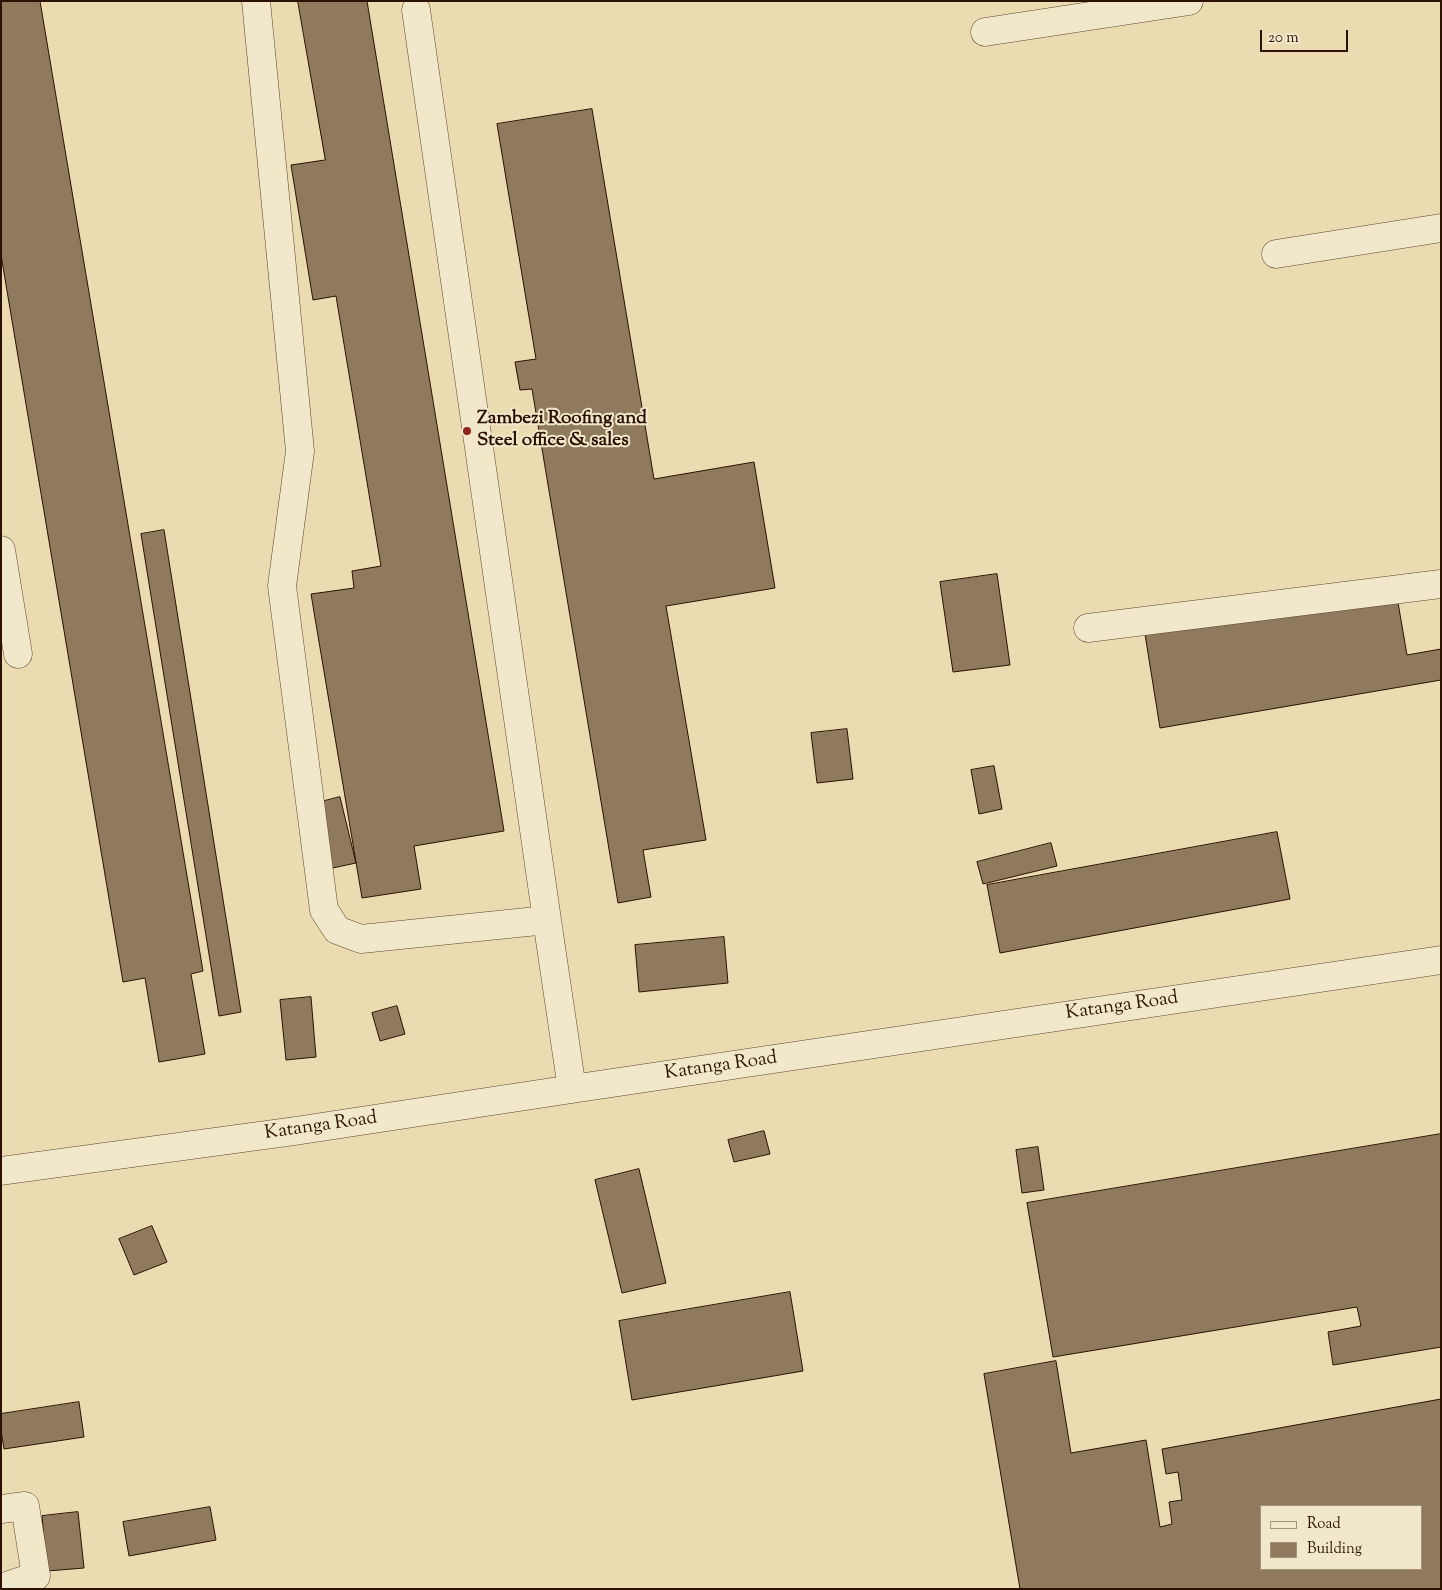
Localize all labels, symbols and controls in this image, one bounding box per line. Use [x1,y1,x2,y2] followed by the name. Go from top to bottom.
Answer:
[1262,20,1350,52] scale bar
[1268,28,1299,49] text: 20 m
[477,409,647,453] place label: Zambezi Roofing and Steel office & sales
[461,425,473,437] marker: Zambezi Roofing and Steel office & sales
[1064,988,1180,1026] street label: Katanga Road
[663,1048,779,1086] street label: Katanga Road
[263,1108,379,1146] street label: Katanga Road
[1260,1505,1422,1570] legend
[1307,1514,1341,1535] text: Road
[1307,1539,1362,1560] text: Building

